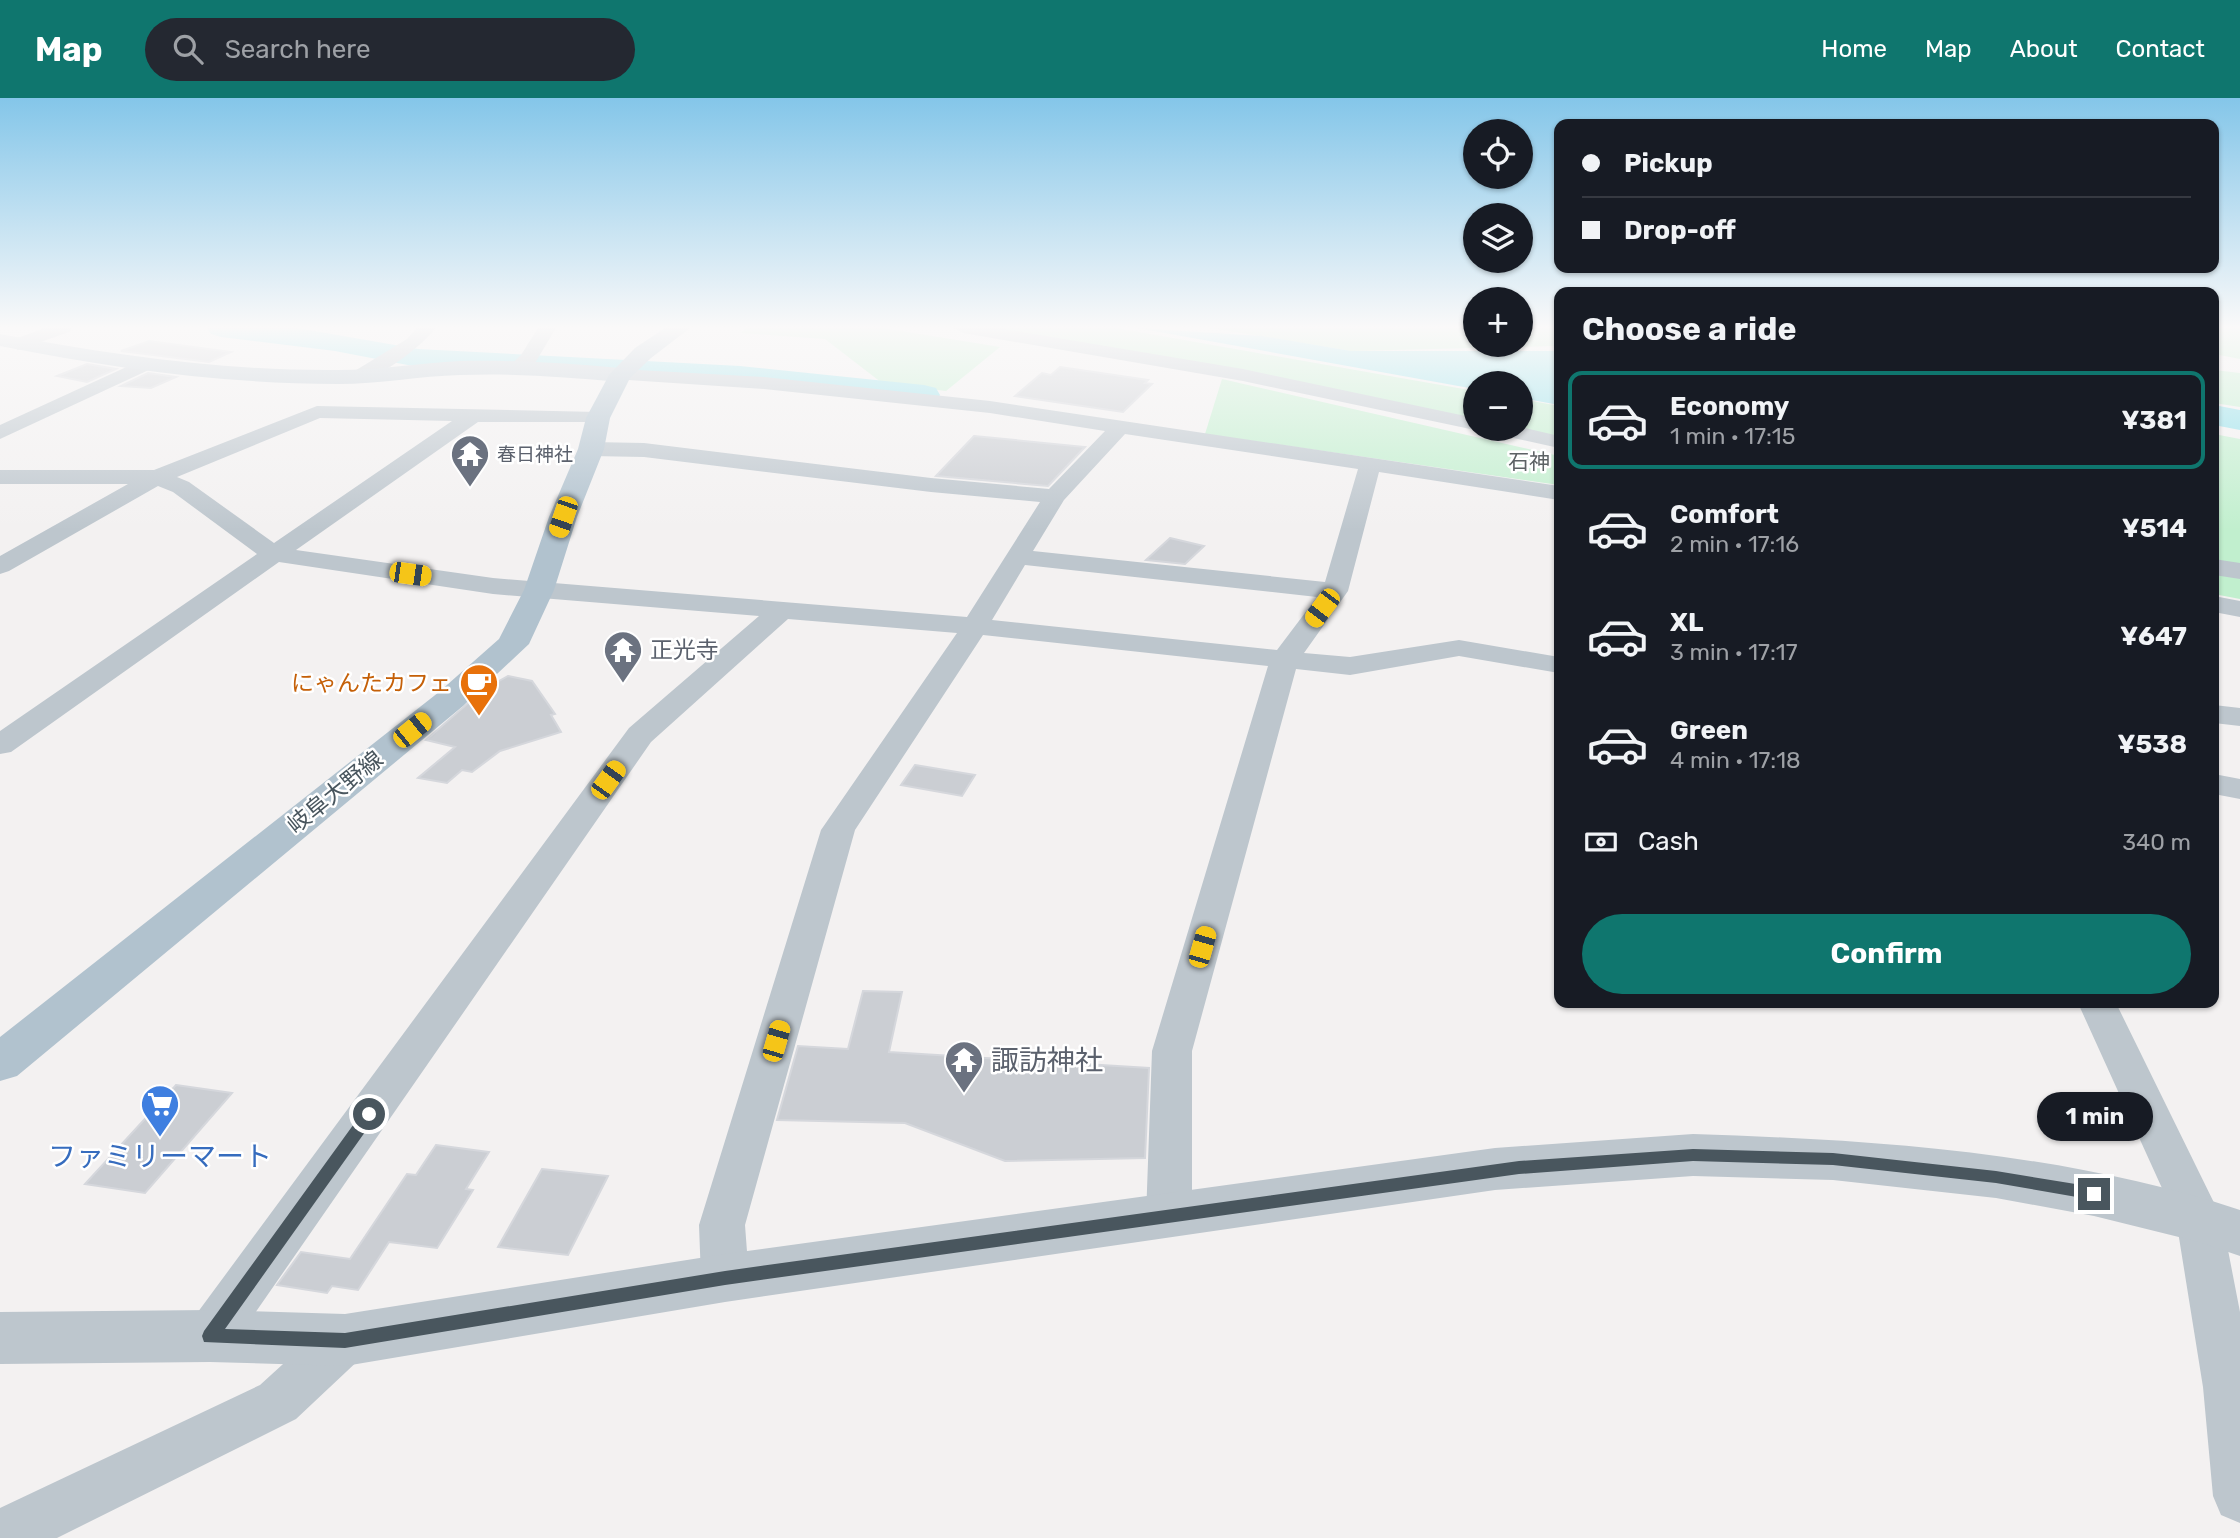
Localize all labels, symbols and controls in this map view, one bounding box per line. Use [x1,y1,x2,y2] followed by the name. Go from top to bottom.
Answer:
[145,18,635,81] search box
[35,30,103,69] text: Map
[169,30,207,68] icon: search
[225,34,370,65] text: Search here
[1821,35,1887,63] text: Home
[1925,35,1972,63] text: Map
[2010,35,2078,63] text: About
[2116,35,2205,63] text: Contact
[1463,119,1533,441] map controls
[1463,119,1533,189] button: locate
[1624,148,1713,179] text: Pickup
[1463,203,1533,273] button: layers
[1624,215,1736,246] text: Drop-off
[1463,287,1533,357] button: +
[1582,310,1796,348] text: Choose a ride
[1463,371,1533,441] button: −
[1586,389,1649,452] icon: car
[1670,391,1789,422] text: Economy
[2121,405,2187,436] text: ¥381
[1670,422,1795,450] text: 1 min · 17:15
[449,433,491,488] temple icon: 春日神社
[497,443,573,466] place label: 春日神社
[1508,449,1550,474] district label: 石神
[547,494,580,540] car
[1586,497,1649,560] icon: car
[1670,499,1779,530] text: Comfort
[2122,513,2187,544] text: ¥514
[1670,530,1799,558] text: 2 min · 17:16
[388,561,433,587] car
[1301,585,1344,631] car
[1586,605,1649,668] icon: car
[1670,607,1703,638] text: XL
[2120,621,2187,652] text: ¥647
[602,629,644,684] temple icon: 正光寺
[650,636,719,664] place label: 正光寺
[1670,638,1797,666] text: 3 min · 17:17
[458,662,500,717] cafe icon: にゃんたカフェ
[291,669,452,697] place label: にゃんたカフェ
[390,709,435,751] car
[1586,713,1649,776] icon: car
[1670,715,1748,746] text: Green
[2118,729,2187,760] text: ¥538
[282,745,388,839] street label: 岐阜大野線
[1670,746,1801,774] text: 4 min · 17:18
[588,757,629,803] car
[1582,823,1620,861] icon: cash
[1638,826,1699,857] text: Cash
[2122,828,2191,856] text: 340 m
[1582,914,2191,994] button: Confirm
[1187,924,1218,970] car
[761,1018,792,1064] car
[943,1039,985,1094] temple icon: 諏訪神社
[991,1044,1103,1077] place label: 諏訪神社
[139,1083,181,1138] supermarket icon: ファミリーマート
[2036,1093,2152,1142] callout: 1 min
[353,1098,385,1130] route start
[2066,1102,2124,1130] text: 1 min
[48,1140,272,1173] place label: ファミリーマート
[2078,1178,2110,1210] route end

